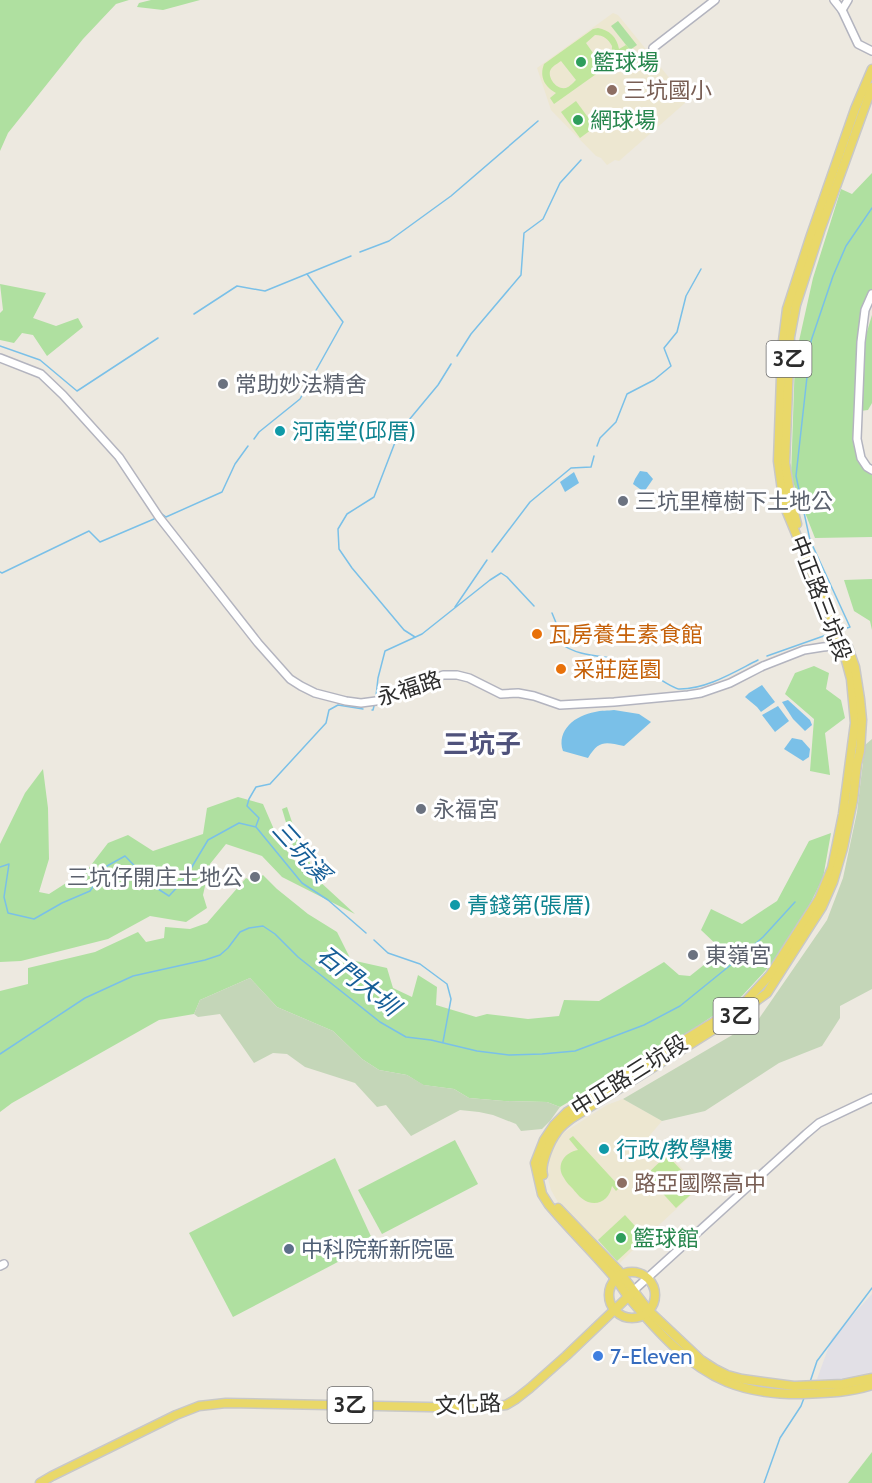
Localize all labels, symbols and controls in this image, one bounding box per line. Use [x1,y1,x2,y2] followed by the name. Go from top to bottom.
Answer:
[593,49,659,76] place label: 籃球場
[574,55,588,69] marker: 籃球場
[624,77,712,104] place label: 三坑國小
[605,83,619,97] marker: 三坑國小
[590,107,656,134] place label: 網球場
[571,113,585,127] marker: 網球場
[766,341,812,377] road number: 3乙
[235,371,367,398] place label: 常助妙法精舍
[216,377,230,391] marker: 常助妙法精舍
[292,418,416,445] place label: 河南堂(邱厝)
[273,424,287,438] marker: 河南堂(邱厝)
[635,488,833,515] place label: 三坑里樟樹下土地公
[616,494,630,508] marker: 三坑里樟樹下土地公
[784,532,857,665] street label: 中正路三坑段
[549,621,703,648] place label: 瓦房養生素食館
[530,627,544,641] marker: 瓦房養生素食館
[573,656,661,683] place label: 采莊庭園
[554,662,568,676] marker: 采莊庭園
[374,665,445,712] street label: 永福路
[443,728,521,760] district label: 三坑子
[433,796,499,823] place label: 永福宮
[414,802,428,816] marker: 永福宮
[267,815,338,890] water label: 三坑溪
[67,864,243,891] place label: 三坑仔開庄土地公
[248,870,262,884] marker: 三坑仔開庄土地公
[467,892,591,919] place label: 青錢第(張厝)
[448,898,462,912] marker: 青錢第(張厝)
[312,940,407,1023] water label: 石門大圳
[705,942,771,969] place label: 東嶺宮
[686,948,700,962] marker: 東嶺宮
[714,998,758,1034] road number: 3乙
[566,1029,692,1122] street label: 中正路三坑段
[616,1136,733,1163] place label: 行政/教學樓
[597,1142,611,1156] marker: 行政/教學樓
[634,1170,766,1197] place label: 路亞國際高中
[615,1176,629,1190] marker: 路亞國際高中
[633,1225,699,1252] place label: 籃球館
[614,1231,628,1245] marker: 籃球館
[301,1236,455,1263] place label: 中科院新新院區
[282,1242,296,1256] marker: 中科院新新院區
[610,1343,693,1370] place label: 7-Eleven
[591,1349,605,1363] marker: 7-Eleven
[328,1387,372,1423] road number: 3乙
[434,1389,502,1420] street label: 文化路

